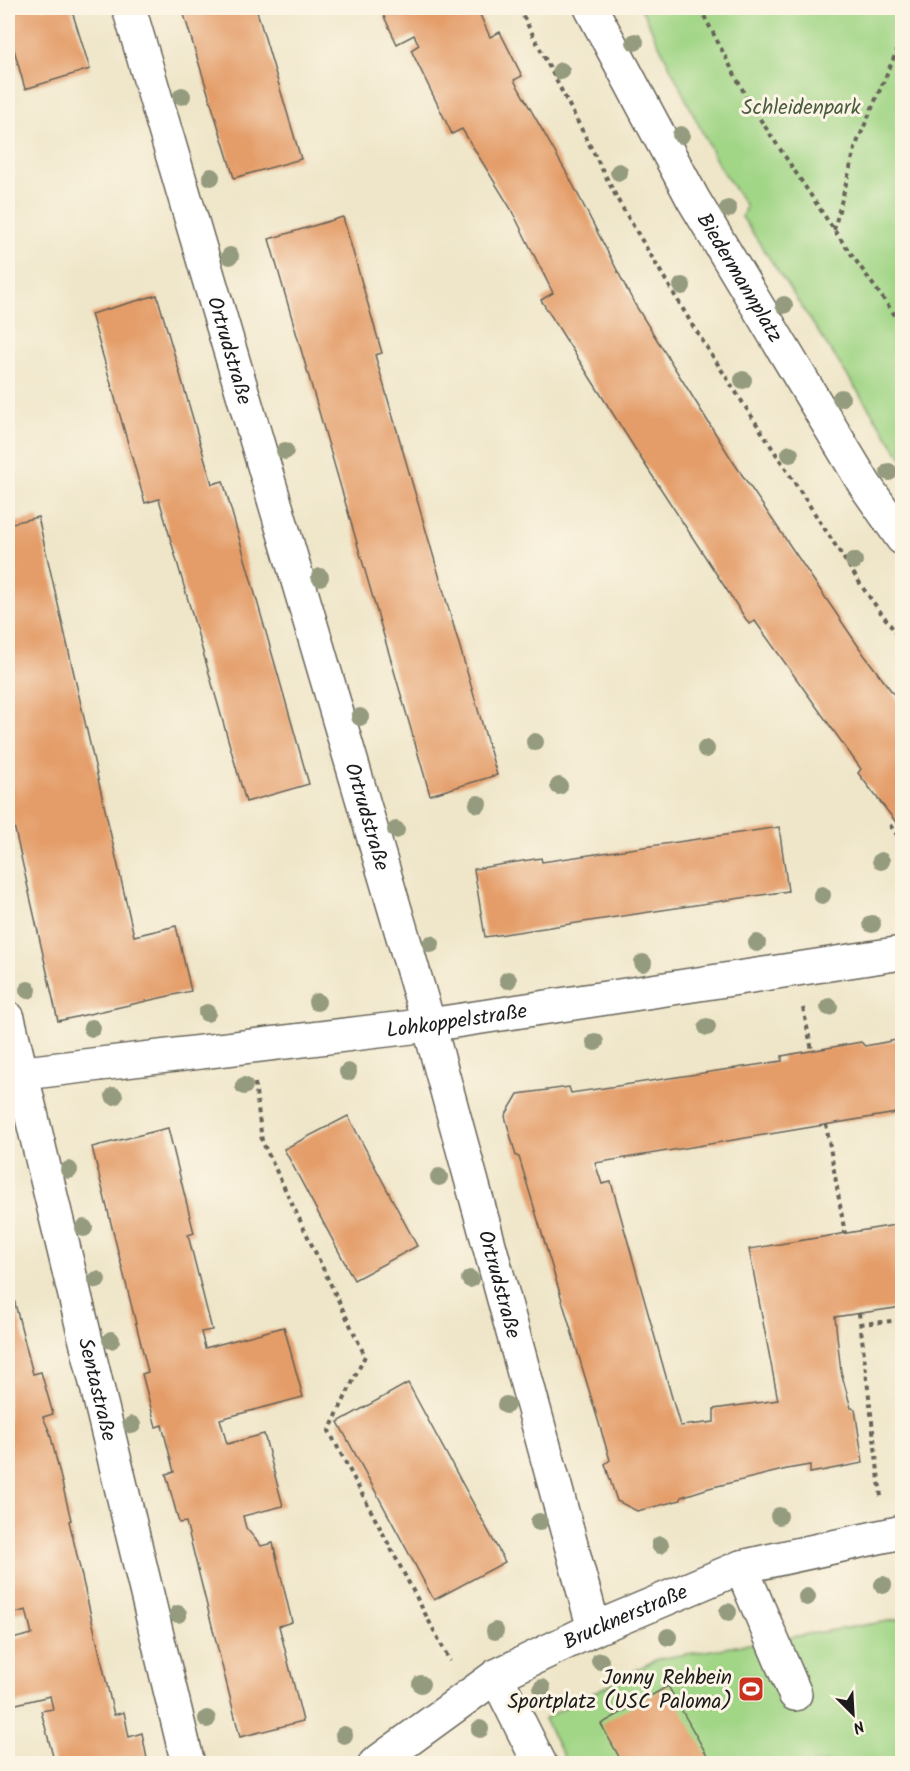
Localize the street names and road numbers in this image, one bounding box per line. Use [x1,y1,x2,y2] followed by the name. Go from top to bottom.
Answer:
[687,207,791,349] street label: Biedermannplatz
[197,293,260,409] street label: Ortrudstraße
[335,759,398,875] street label: Ortrudstraße
[385,995,530,1048] street label: Lohkoppelstraße
[468,1227,529,1343] street label: Ortrudstraße
[68,1335,125,1445] street label: Sentastraße
[558,1576,694,1659] street label: Brucknerstraße

